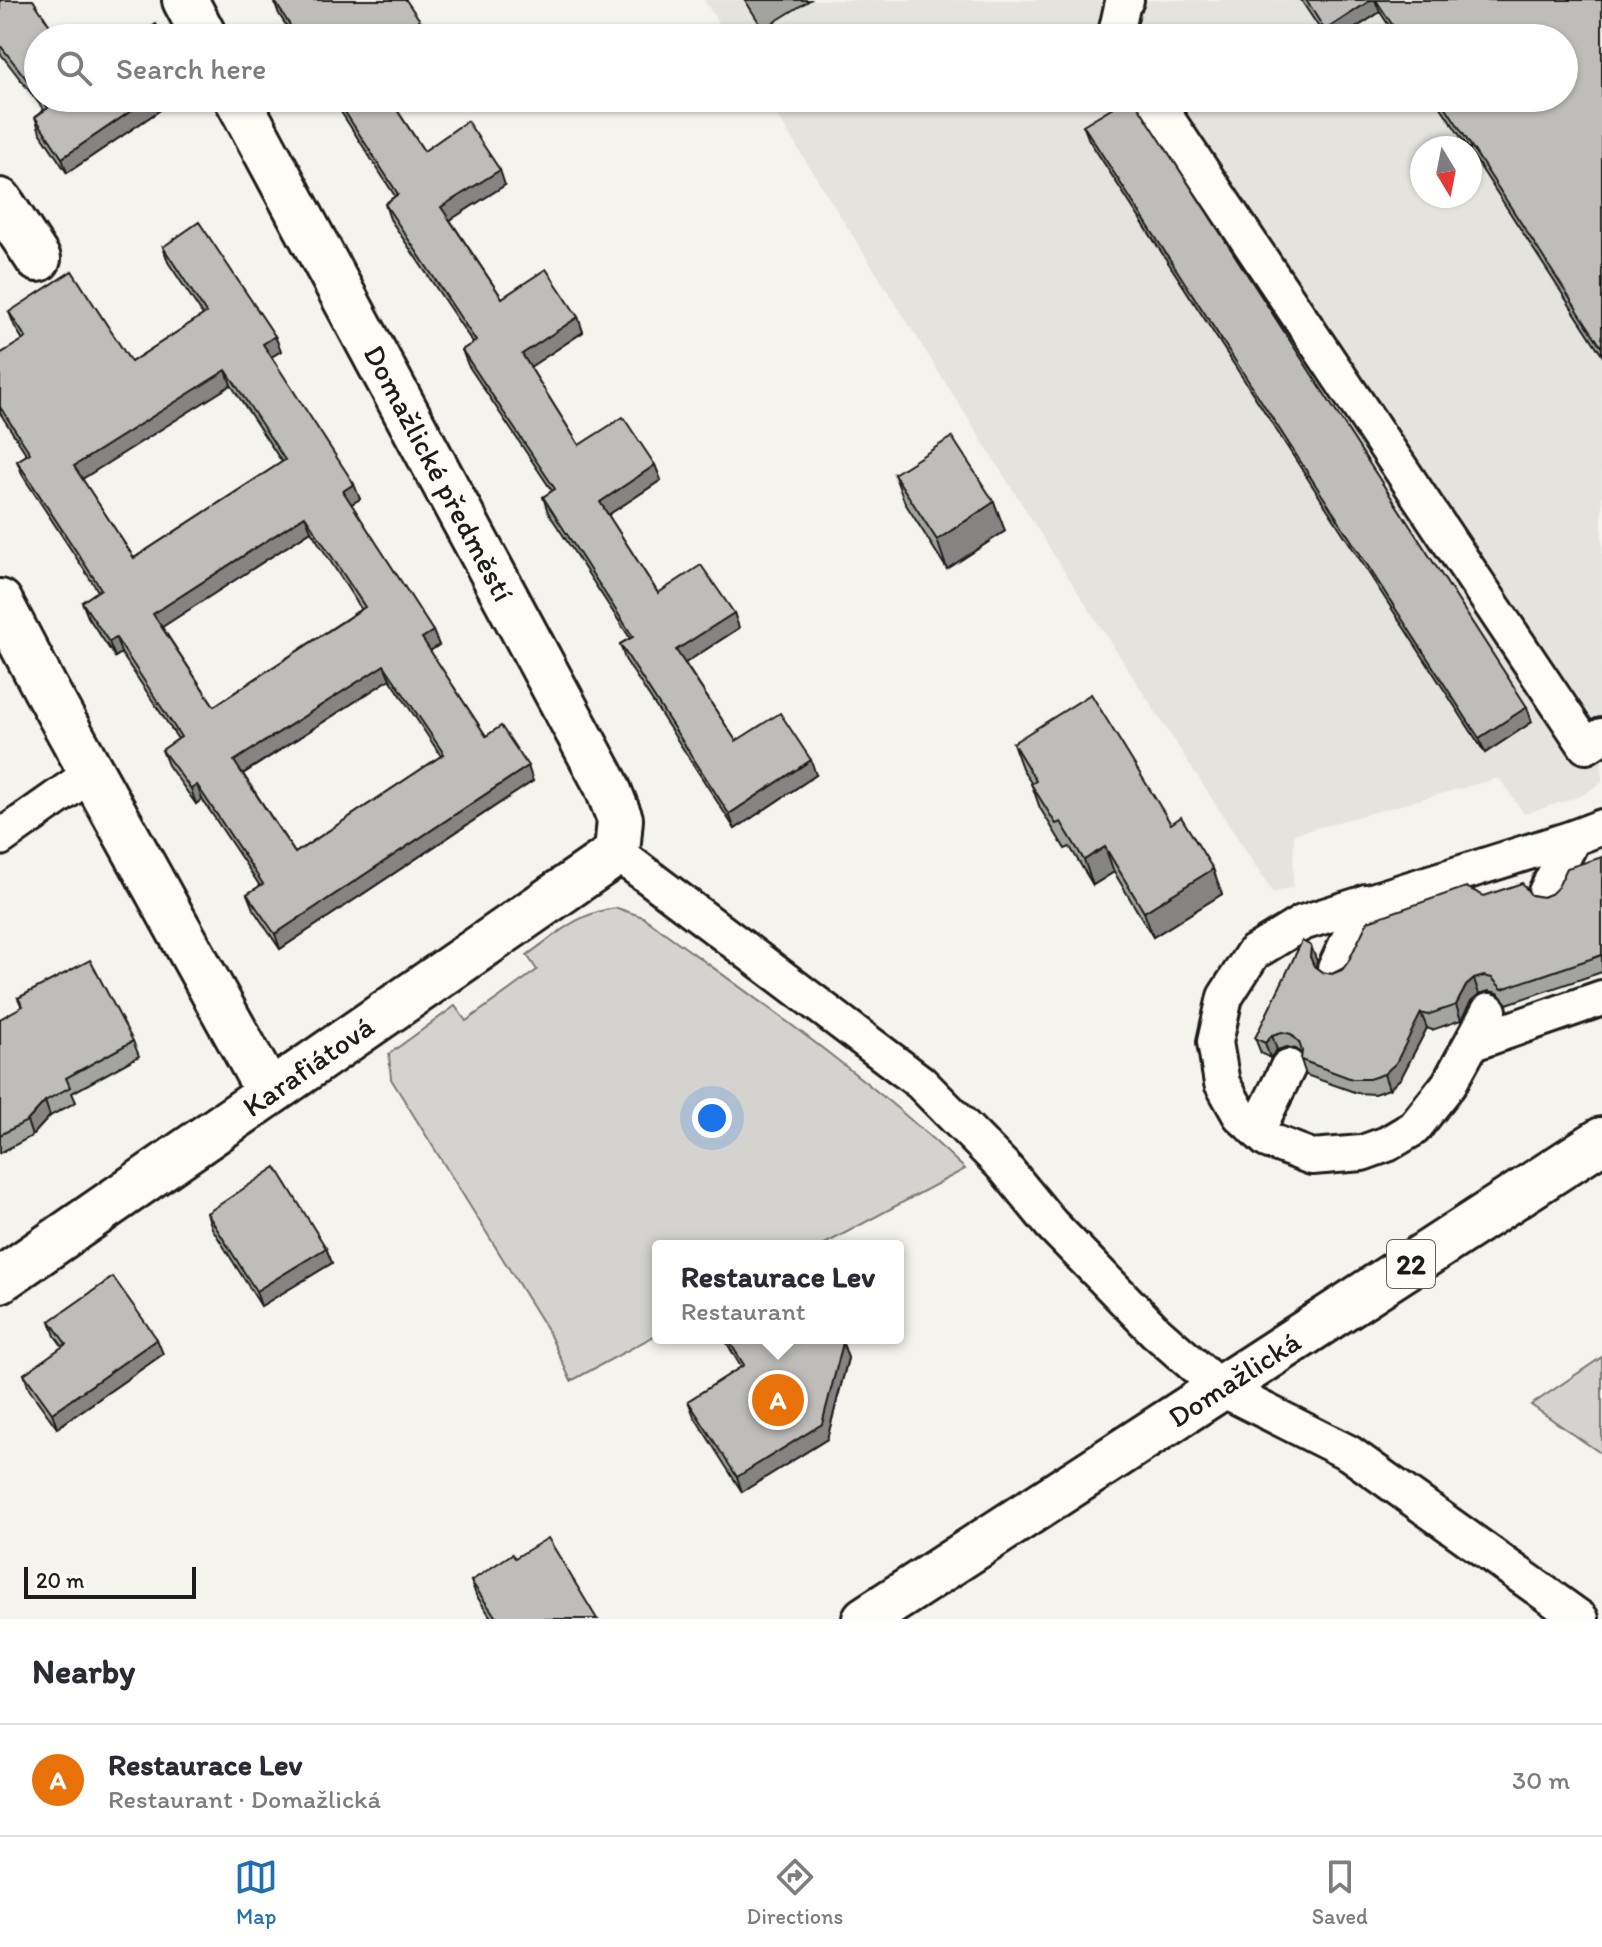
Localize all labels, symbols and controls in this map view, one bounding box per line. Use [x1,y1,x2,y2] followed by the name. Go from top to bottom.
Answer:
[24,24,1578,112] search box
[52,46,96,90] icon: search
[116,50,266,87] text: Search here
[1410,136,1482,208] north arrow
[356,338,522,608] street label: Domažlické předměstí
[235,1007,381,1125] street label: Karafiátová
[692,1098,732,1138] your location
[652,1240,904,1344] popup
[1387,1240,1435,1288] road number: 22
[681,1258,875,1295] text: Restaurace Lev
[681,1295,806,1327] text: Restaurant
[1161,1322,1307,1435] street label: Domažlická
[752,1370,804,1430] pin: A
[24,1563,196,1599] scale bar
[36,1567,85,1594] text: 20 m
[32,1651,135,1692] text: Nearby
[108,1746,302,1783] text: Restaurace Lev
[50,1764,66,1796] text: A
[1512,1764,1570,1796] text: 30 m
[108,1783,381,1815] text: Restaurant · Domažlická
[234,1855,278,1930] tab: Map
[747,1855,843,1930] tab: Directions
[1312,1855,1368,1930] tab: Saved

